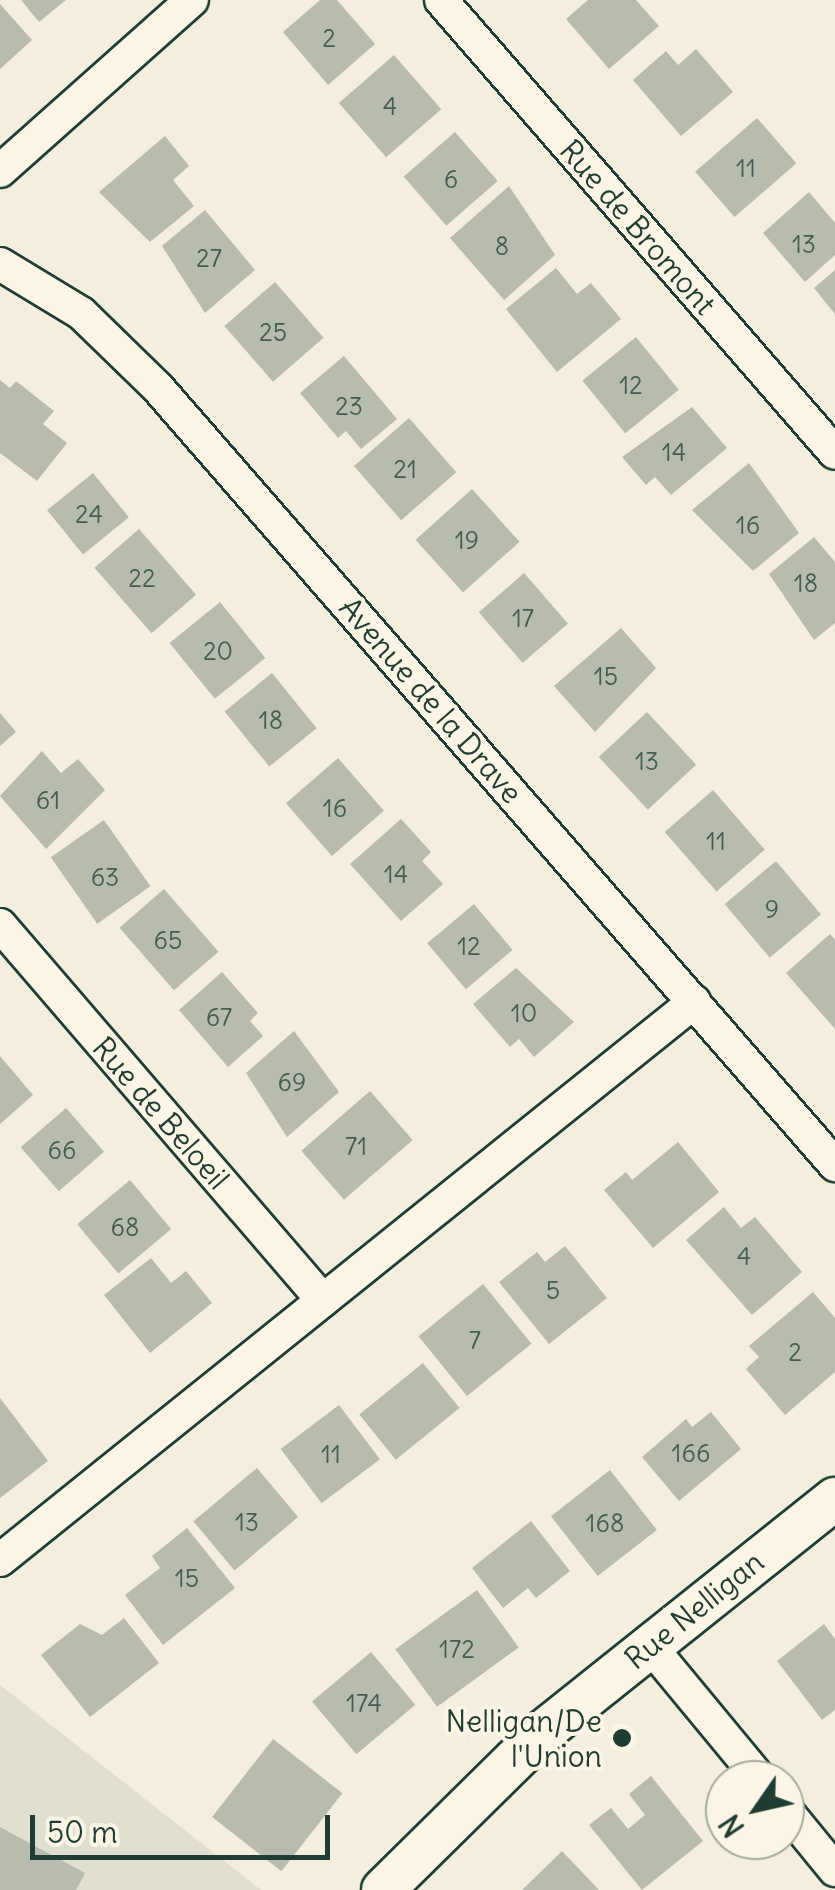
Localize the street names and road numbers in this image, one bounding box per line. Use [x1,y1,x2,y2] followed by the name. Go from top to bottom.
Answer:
[552,132,724,322] street label: Rue de Bromont
[332,590,530,810] street label: Avenue de la Drave
[85,1030,237,1196] street label: Rue de Beloeil
[618,1543,770,1677] street label: Rue Nelligan

